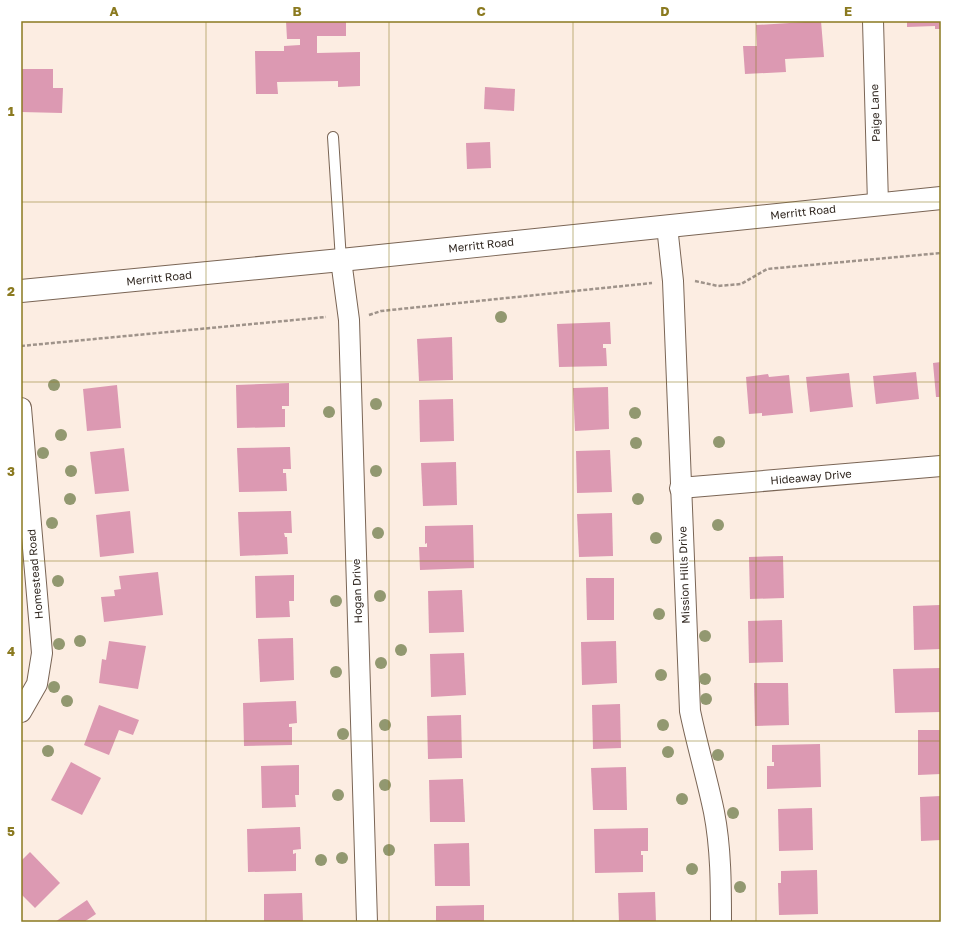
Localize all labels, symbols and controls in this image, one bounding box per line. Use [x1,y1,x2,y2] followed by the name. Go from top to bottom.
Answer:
[109,3,119,19] text: A
[292,3,302,19] text: B
[476,3,486,19] text: C
[660,3,670,19] text: D
[844,3,852,19] text: E
[867,84,882,142] street label: Paige Lane
[8,103,15,119] text: 1
[770,202,836,221] street label: Merritt Road
[448,235,514,254] street label: Merritt Road
[126,268,192,287] street label: Merritt Road
[7,283,15,299] text: 2
[7,463,15,479] text: 3
[770,466,852,487] street label: Hideaway Drive
[675,526,692,624] street label: Mission Hills Drive
[24,528,45,620] street label: Homestead Road
[349,558,364,624] street label: Hogan Drive
[7,643,15,659] text: 4
[7,823,15,839] text: 5

